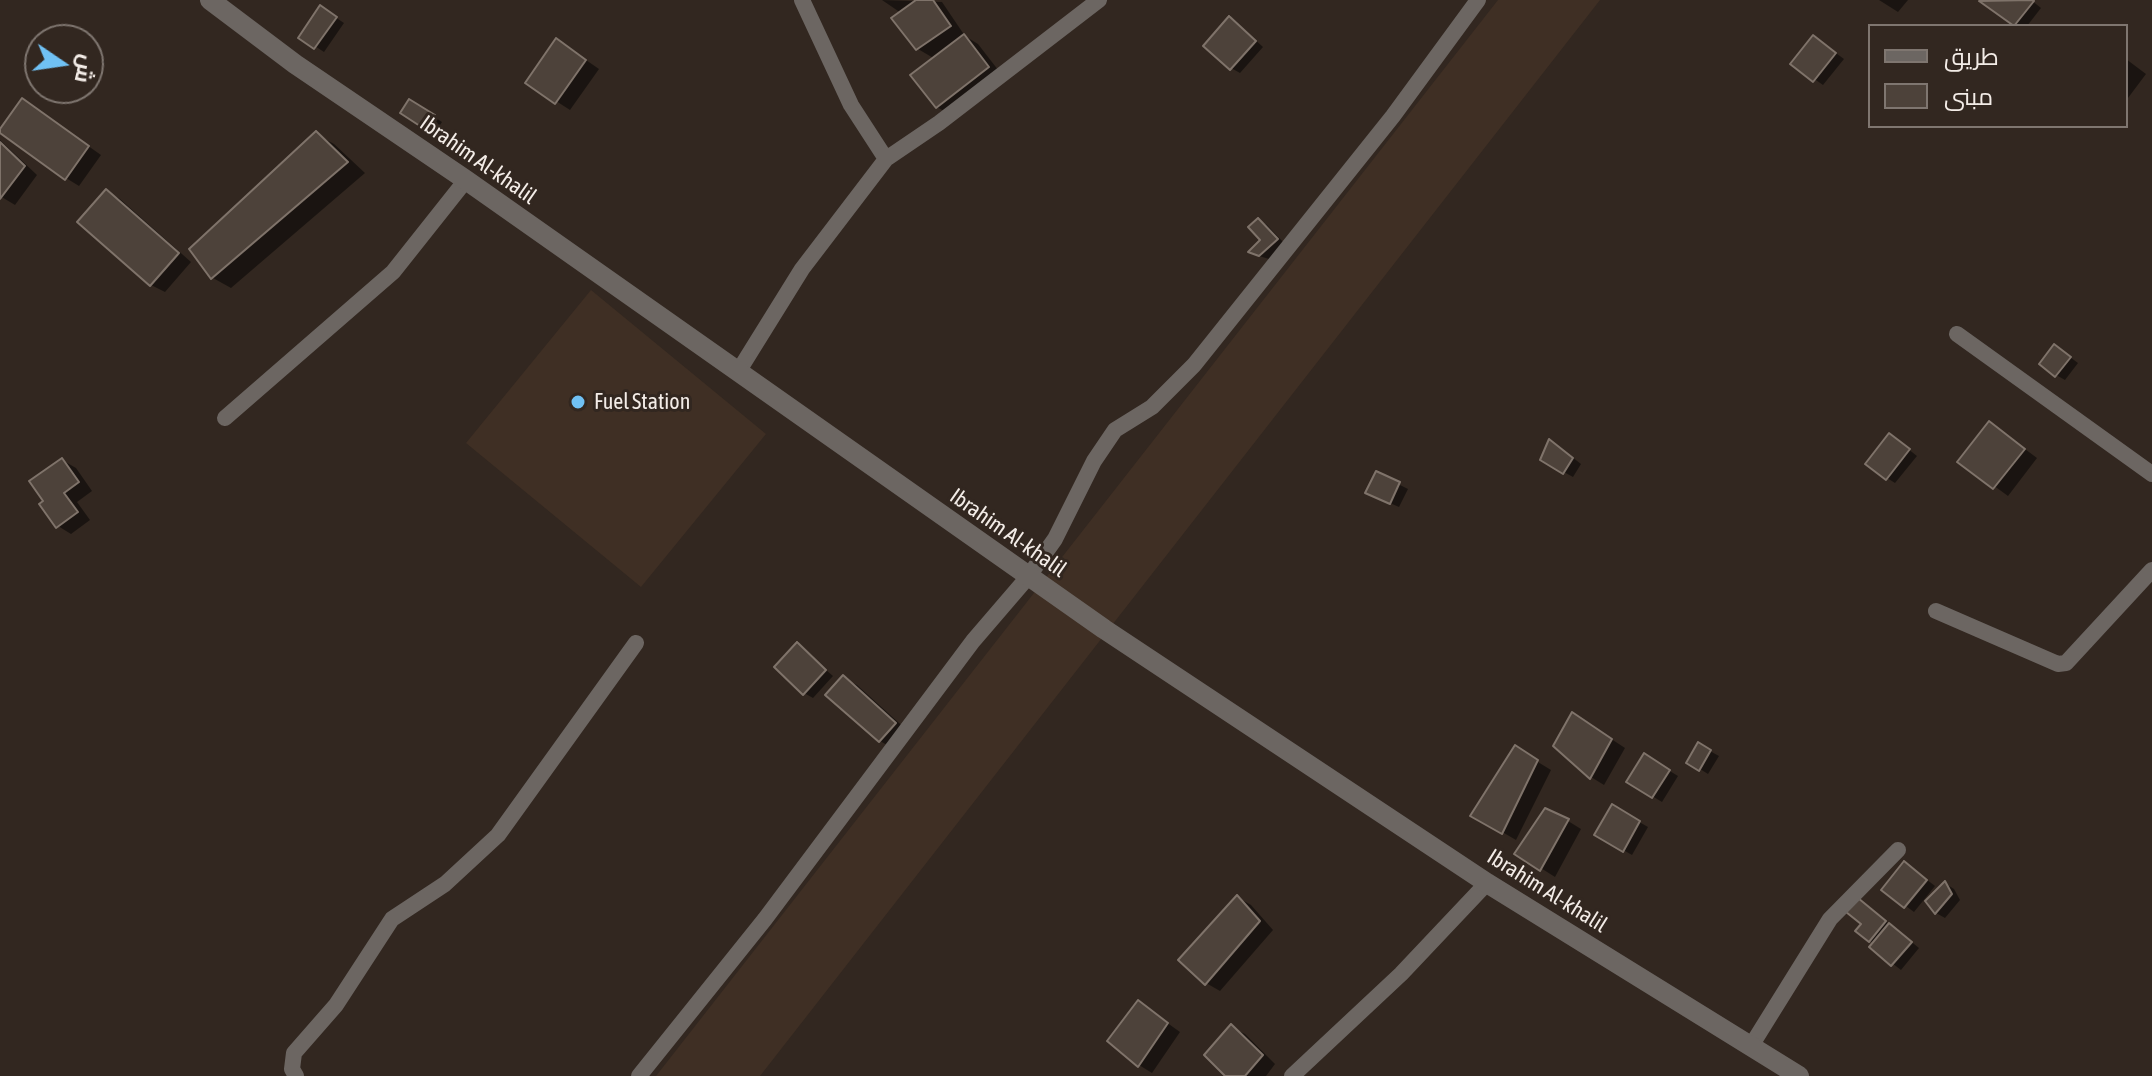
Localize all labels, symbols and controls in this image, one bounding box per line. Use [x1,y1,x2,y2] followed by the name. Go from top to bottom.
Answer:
[24,24,104,104] north arrow
[1868,24,2128,128] legend
[1944,43,1999,70] text: طريق
[70,52,101,86] text: ش
[1944,83,1993,110] text: مبنى
[415,110,541,210] street label: Ibrahim Al-khalil
[594,389,690,415] place label: Fuel Station
[569,393,587,411] marker: Fuel Station
[945,483,1071,583] street label: Ibrahim Al-khalil
[1482,844,1612,938] street label: Ibrahim Al-khalil

